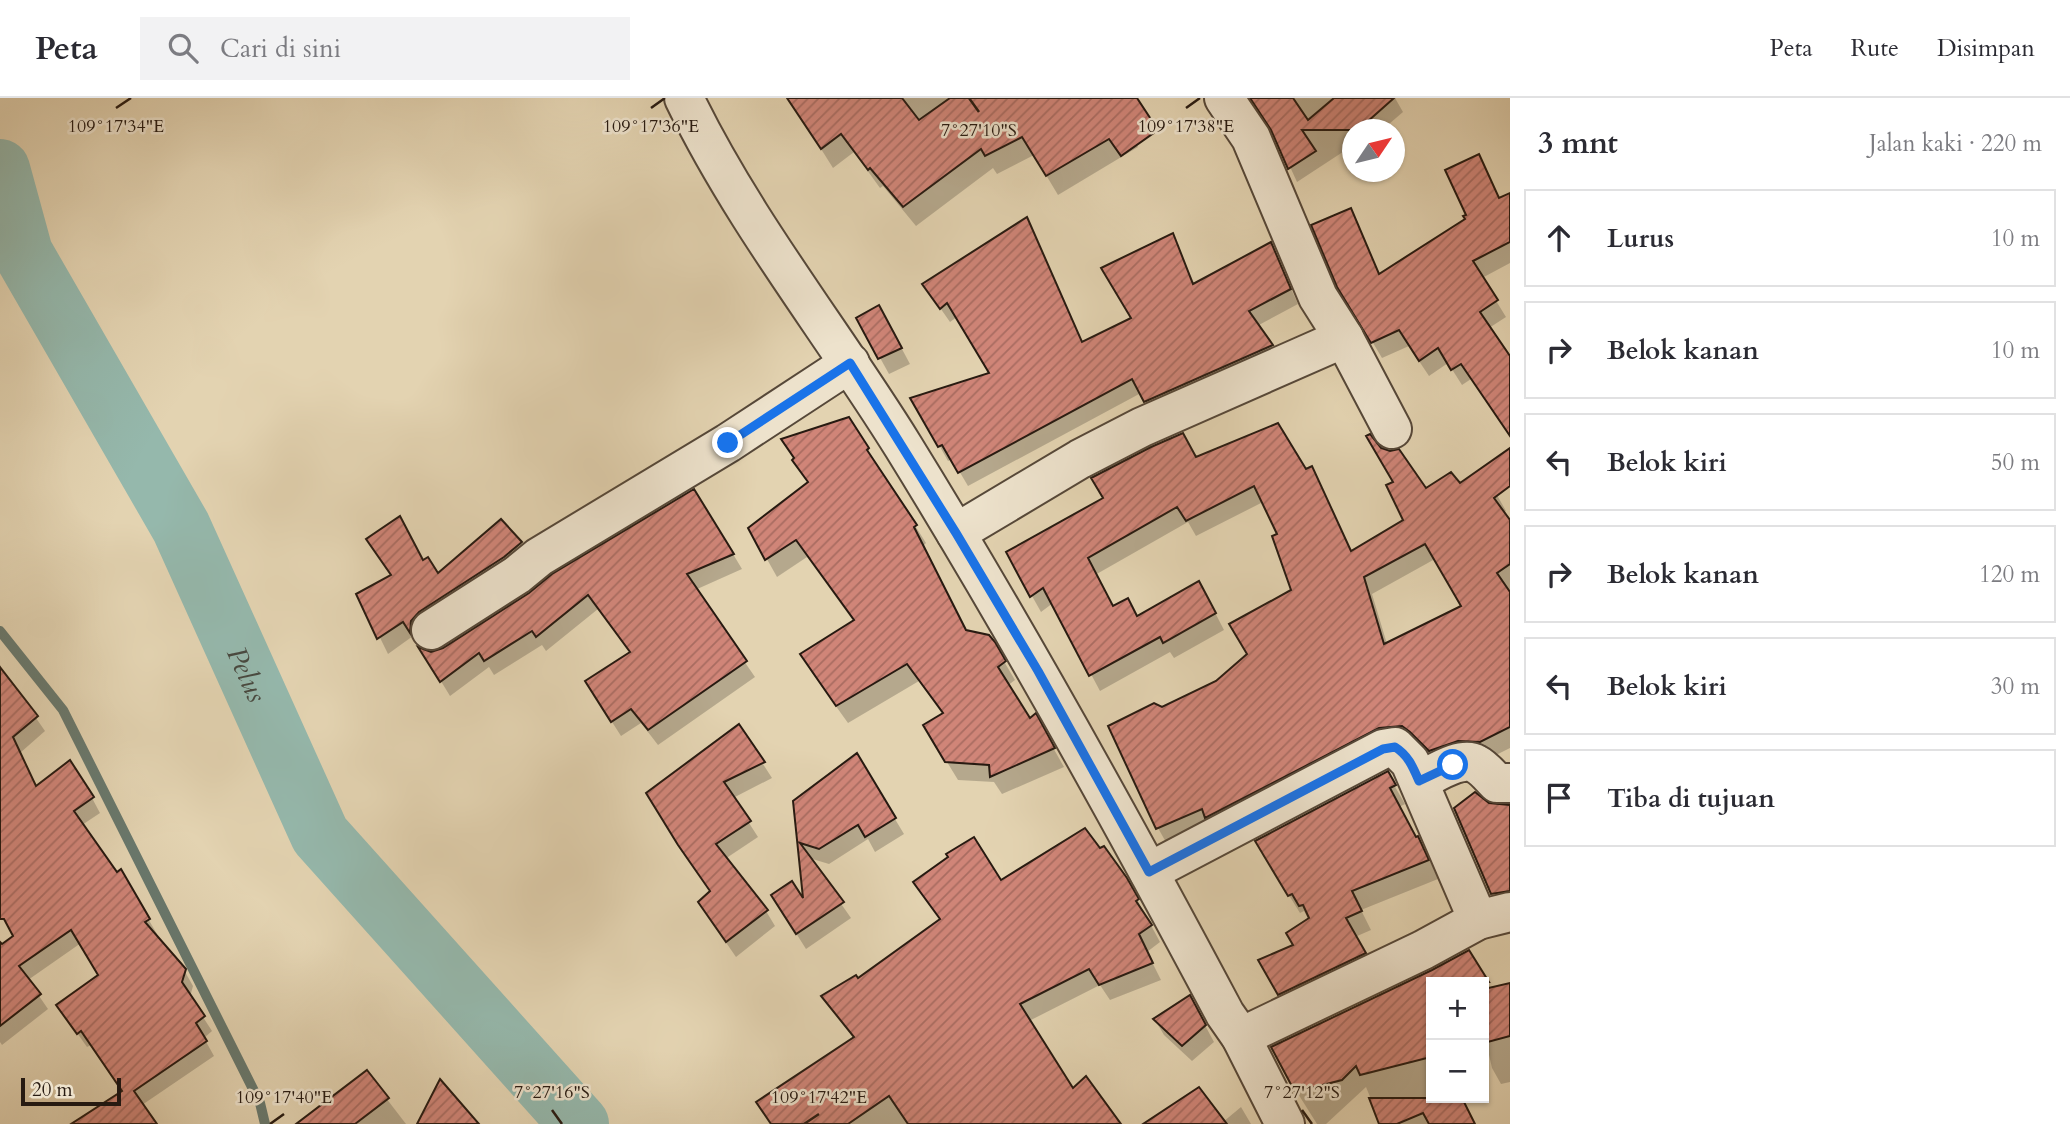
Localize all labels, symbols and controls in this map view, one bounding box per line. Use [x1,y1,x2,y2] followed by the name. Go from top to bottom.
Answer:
[140,17,630,80] search box
[35,26,98,71] text: Peta
[164,29,202,67] icon: search
[220,31,341,66] text: Cari di sini
[1770,32,1813,65] text: Peta
[1851,32,1899,65] text: Rute
[1937,32,2035,65] text: Disimpan
[68,114,164,139] text: 109°17'34"E
[603,114,699,139] text: 109°17'36"E
[1138,114,1234,139] text: 109°17'38"E
[941,118,1017,143] text: 7°27'10"S
[1342,119,1405,182] north arrow
[1538,123,1618,164] text: 3 mnt
[1869,128,2042,159] text: Jalan kaki · 220 m
[1540,219,1578,257] icon: ahead
[1607,221,1674,256] text: Lurus
[1991,223,2040,254] text: 10 m
[1540,331,1578,369] icon: right
[1607,333,1759,368] text: Belok kanan
[1991,335,2040,366] text: 10 m
[712,427,743,458] route end
[1540,443,1578,481] icon: left
[1607,445,1727,480] text: Belok kiri
[1991,447,2040,478] text: 50 m
[1540,555,1578,593] icon: right
[1607,557,1759,592] text: Belok kanan
[1979,559,2040,590] text: 120 m
[217,641,276,709] water label: Pelus
[1540,667,1578,705] icon: left
[1607,669,1727,704] text: Belok kiri
[1991,671,2040,702] text: 30 m
[1437,749,1468,780] route start
[1540,779,1578,817] icon: arrive
[1607,781,1775,816] text: Tiba di tujuan
[1426,977,1489,1103] map controls
[1426,977,1489,1040] button: +
[1426,1040,1489,1103] button: −
[21,1075,121,1107] scale bar
[32,1077,73,1103] text: 20 m
[514,1080,590,1105] text: 7°27'16"S
[1264,1080,1340,1105] text: 7°27'12"S
[236,1085,332,1110] text: 109°17'40"E
[771,1085,867,1110] text: 109°17'42"E

